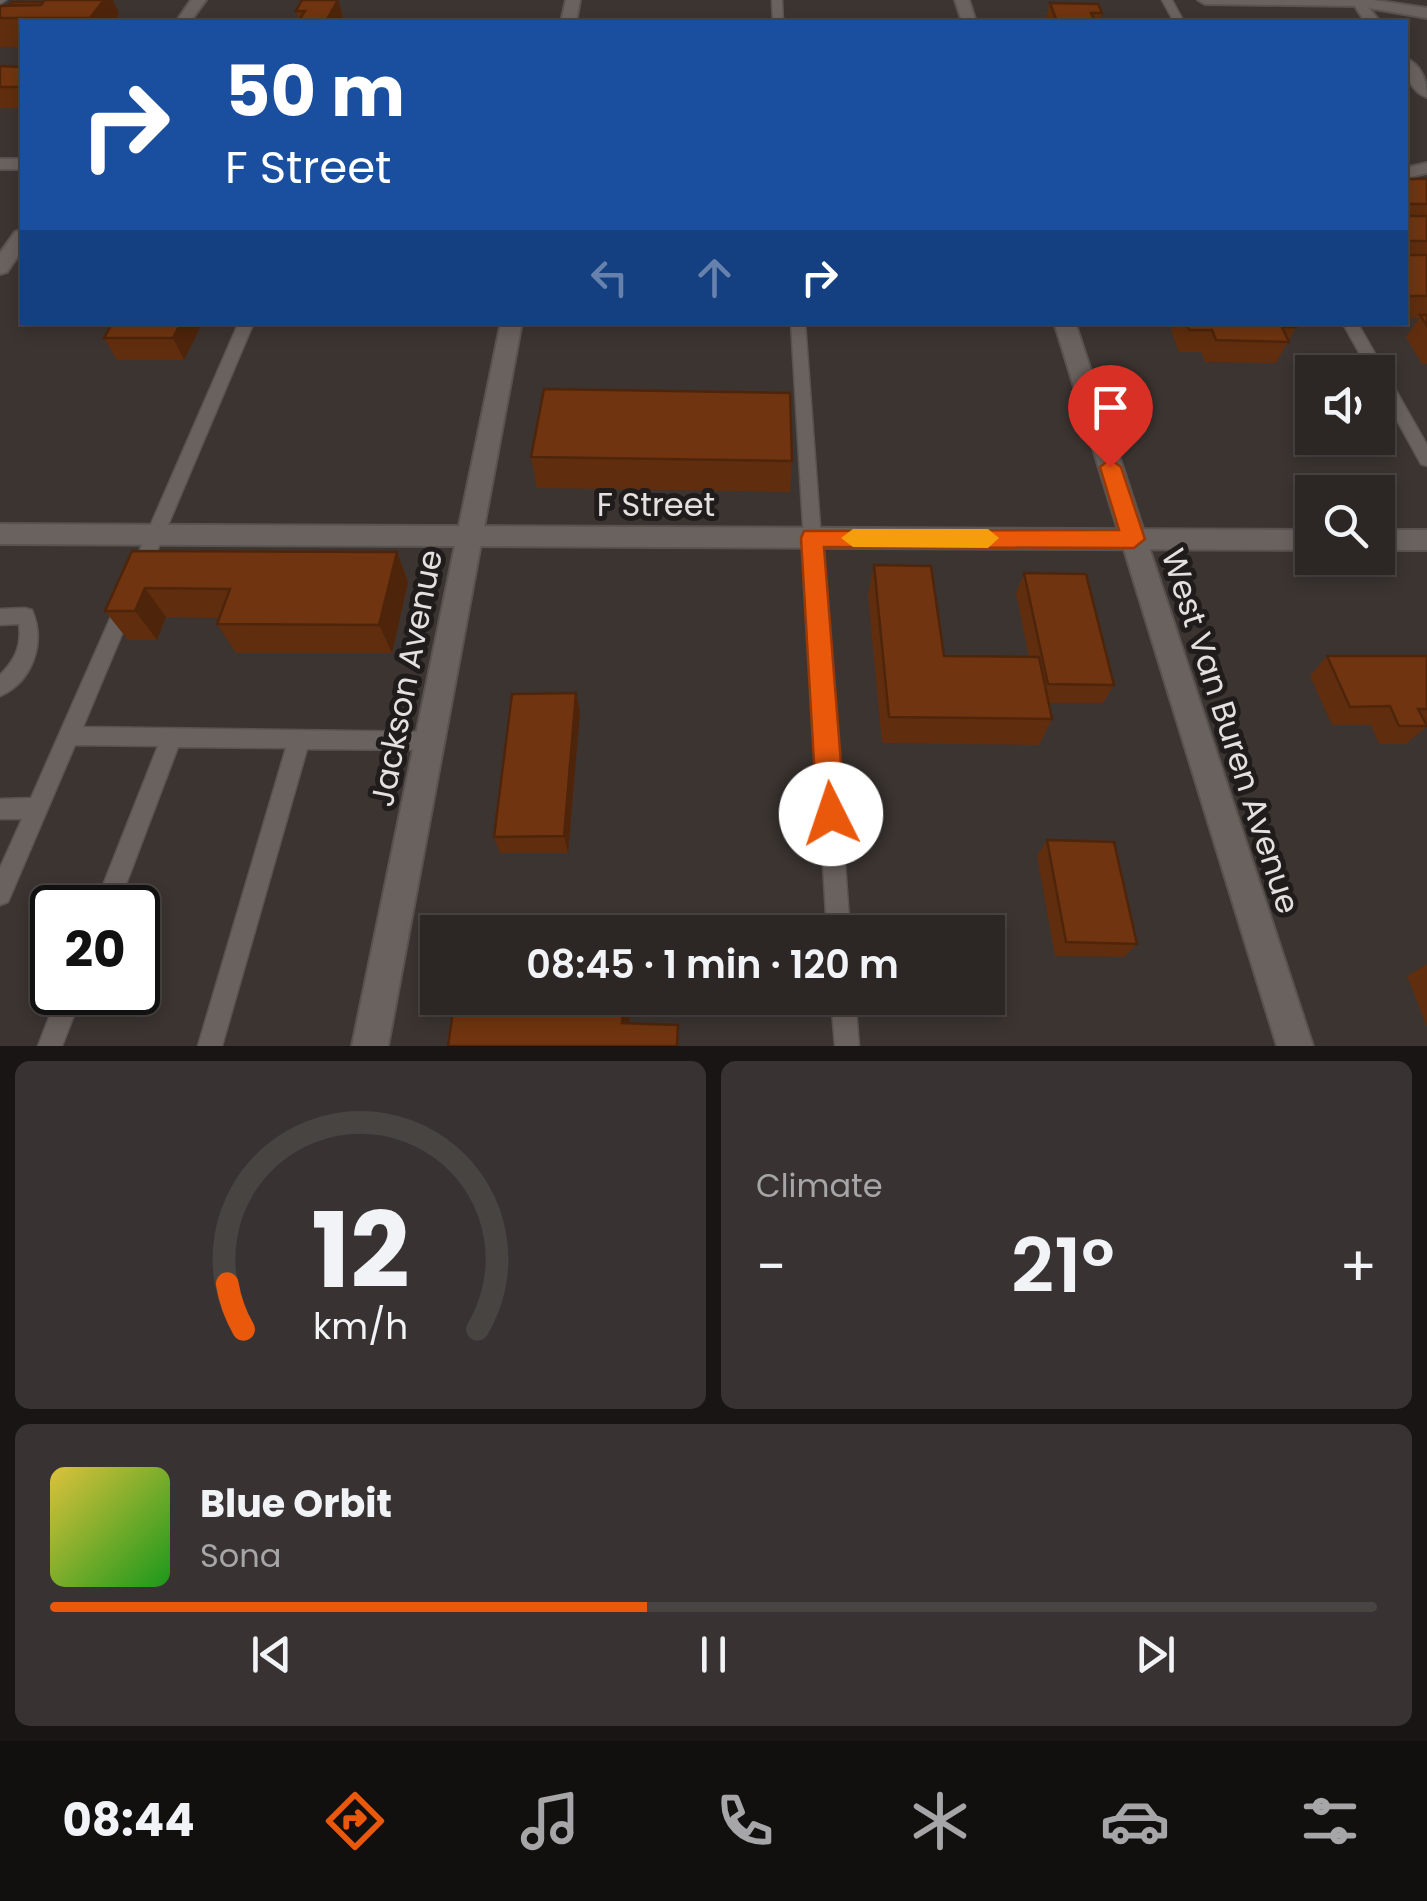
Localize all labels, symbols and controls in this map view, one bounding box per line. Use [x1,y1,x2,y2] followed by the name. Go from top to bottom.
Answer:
[225,42,405,141] text: 50 m
[60,60,190,190] icon: right
[225,136,391,199] text: F Street
[582,250,637,305] icon: left
[687,250,742,305] icon: ahead
[792,250,847,305] icon: right
[1295,355,1395,575] map controls
[1295,355,1395,455] button: sound
[1068,365,1153,468] pin
[1083,380,1138,435] icon: arrive
[1295,475,1395,575] button: search
[597,482,715,527] street label: F Street
[1151,543,1311,919] street label: West Van Buren Avenue
[359,546,453,810] street label: Jackson Avenue
[779,762,883,866] position arrow
[30,885,160,1015] speed limit sign: 20
[526,938,899,991] text: 08:45 · 1 min · 120 m
[756,1163,883,1208] text: Climate
[311,1178,410,1323] text: 12
[1011,1213,1115,1318] text: 21°
[756,1228,786,1305] text: −
[1339,1228,1377,1305] text: +
[313,1301,408,1352] text: km/h
[200,1477,392,1530] text: Blue Orbit
[200,1533,281,1578] text: Sona
[244,1627,299,1682] icon: previous
[686,1627,741,1682] icon: pause
[1128,1627,1183,1682] icon: next
[320,1786,390,1856] icon: directions
[515,1786,585,1856] icon: music
[710,1786,780,1856] icon: phone
[905,1786,975,1856] icon: climate
[1100,1786,1170,1856] icon: car
[1295,1786,1365,1856] icon: filters
[62,1789,195,1852] text: 08:44

